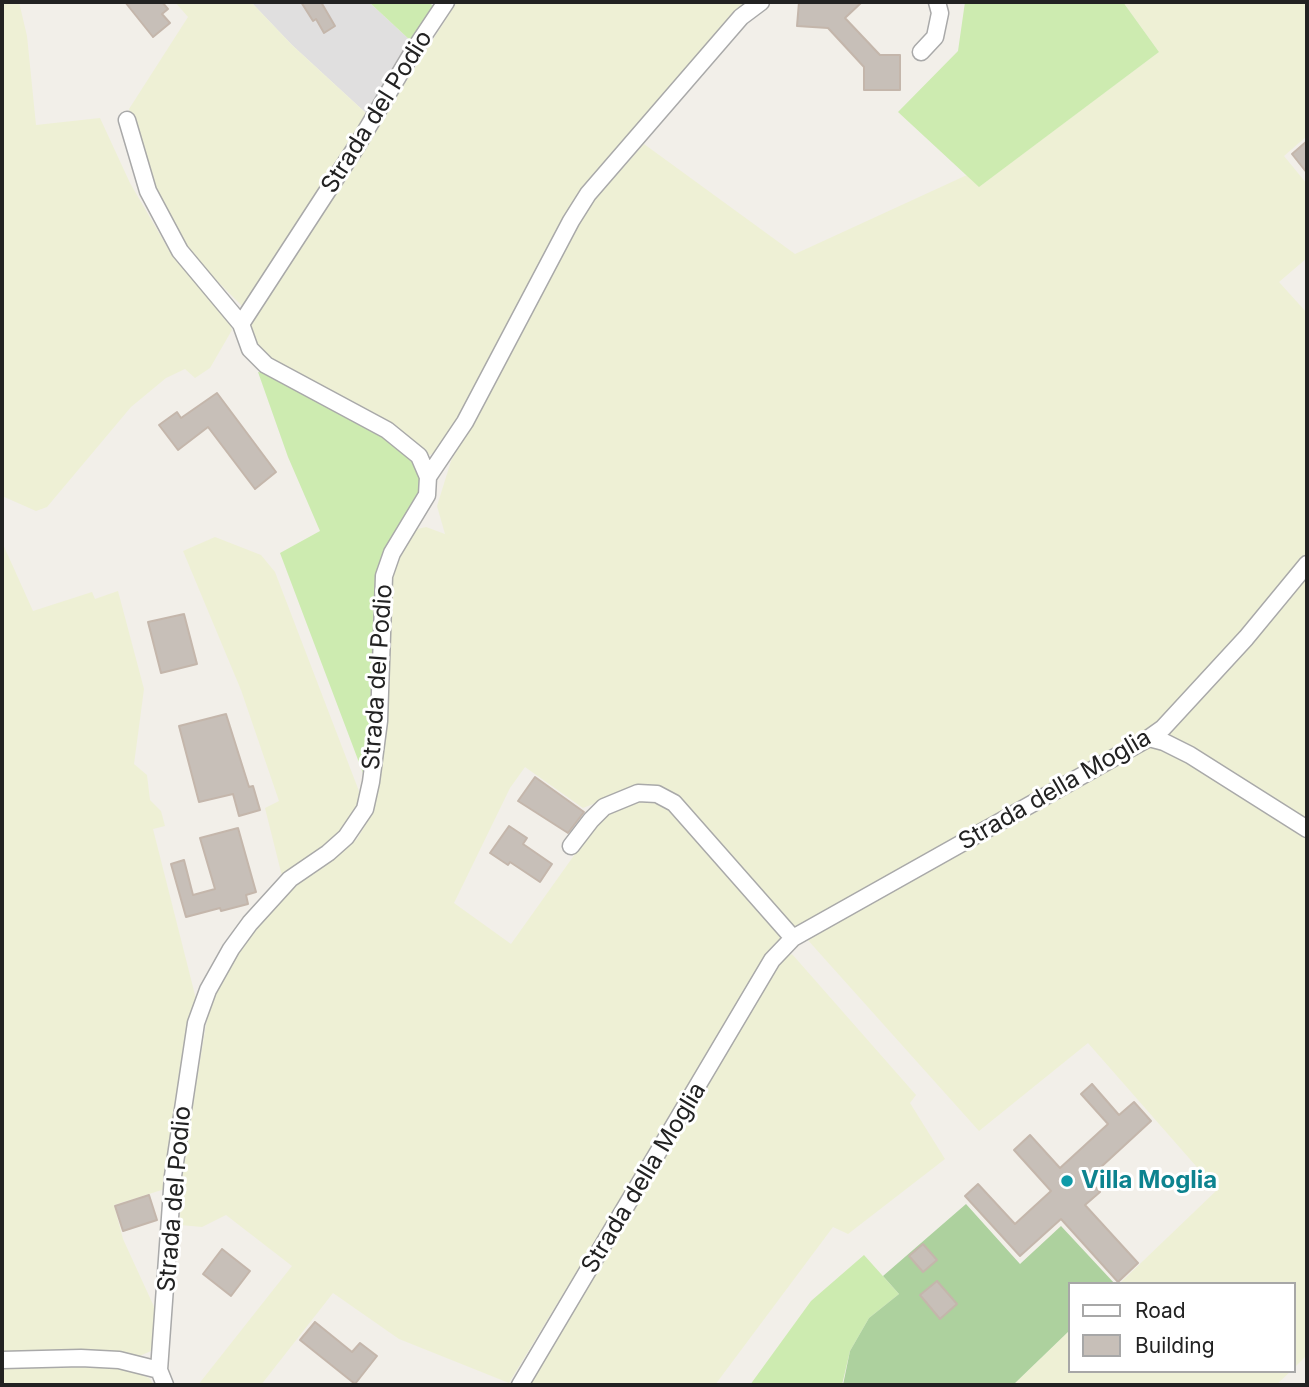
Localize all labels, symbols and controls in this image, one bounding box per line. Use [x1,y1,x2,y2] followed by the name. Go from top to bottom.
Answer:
[315,25,439,199] street label: Strada del Podio
[357,583,399,771] street label: Strada del Podio
[954,723,1156,857] street label: Strada della Moglia
[576,1078,712,1278] street label: Strada della Moglia
[153,1105,197,1293] street label: Strada del Podio
[1081,1167,1217,1195] place label: Villa Moglia
[1059,1173,1075,1189] marker: Villa Moglia
[1068,1282,1295,1373] legend
[1135,1298,1186,1323] text: Road
[1135,1333,1215,1358] text: Building

